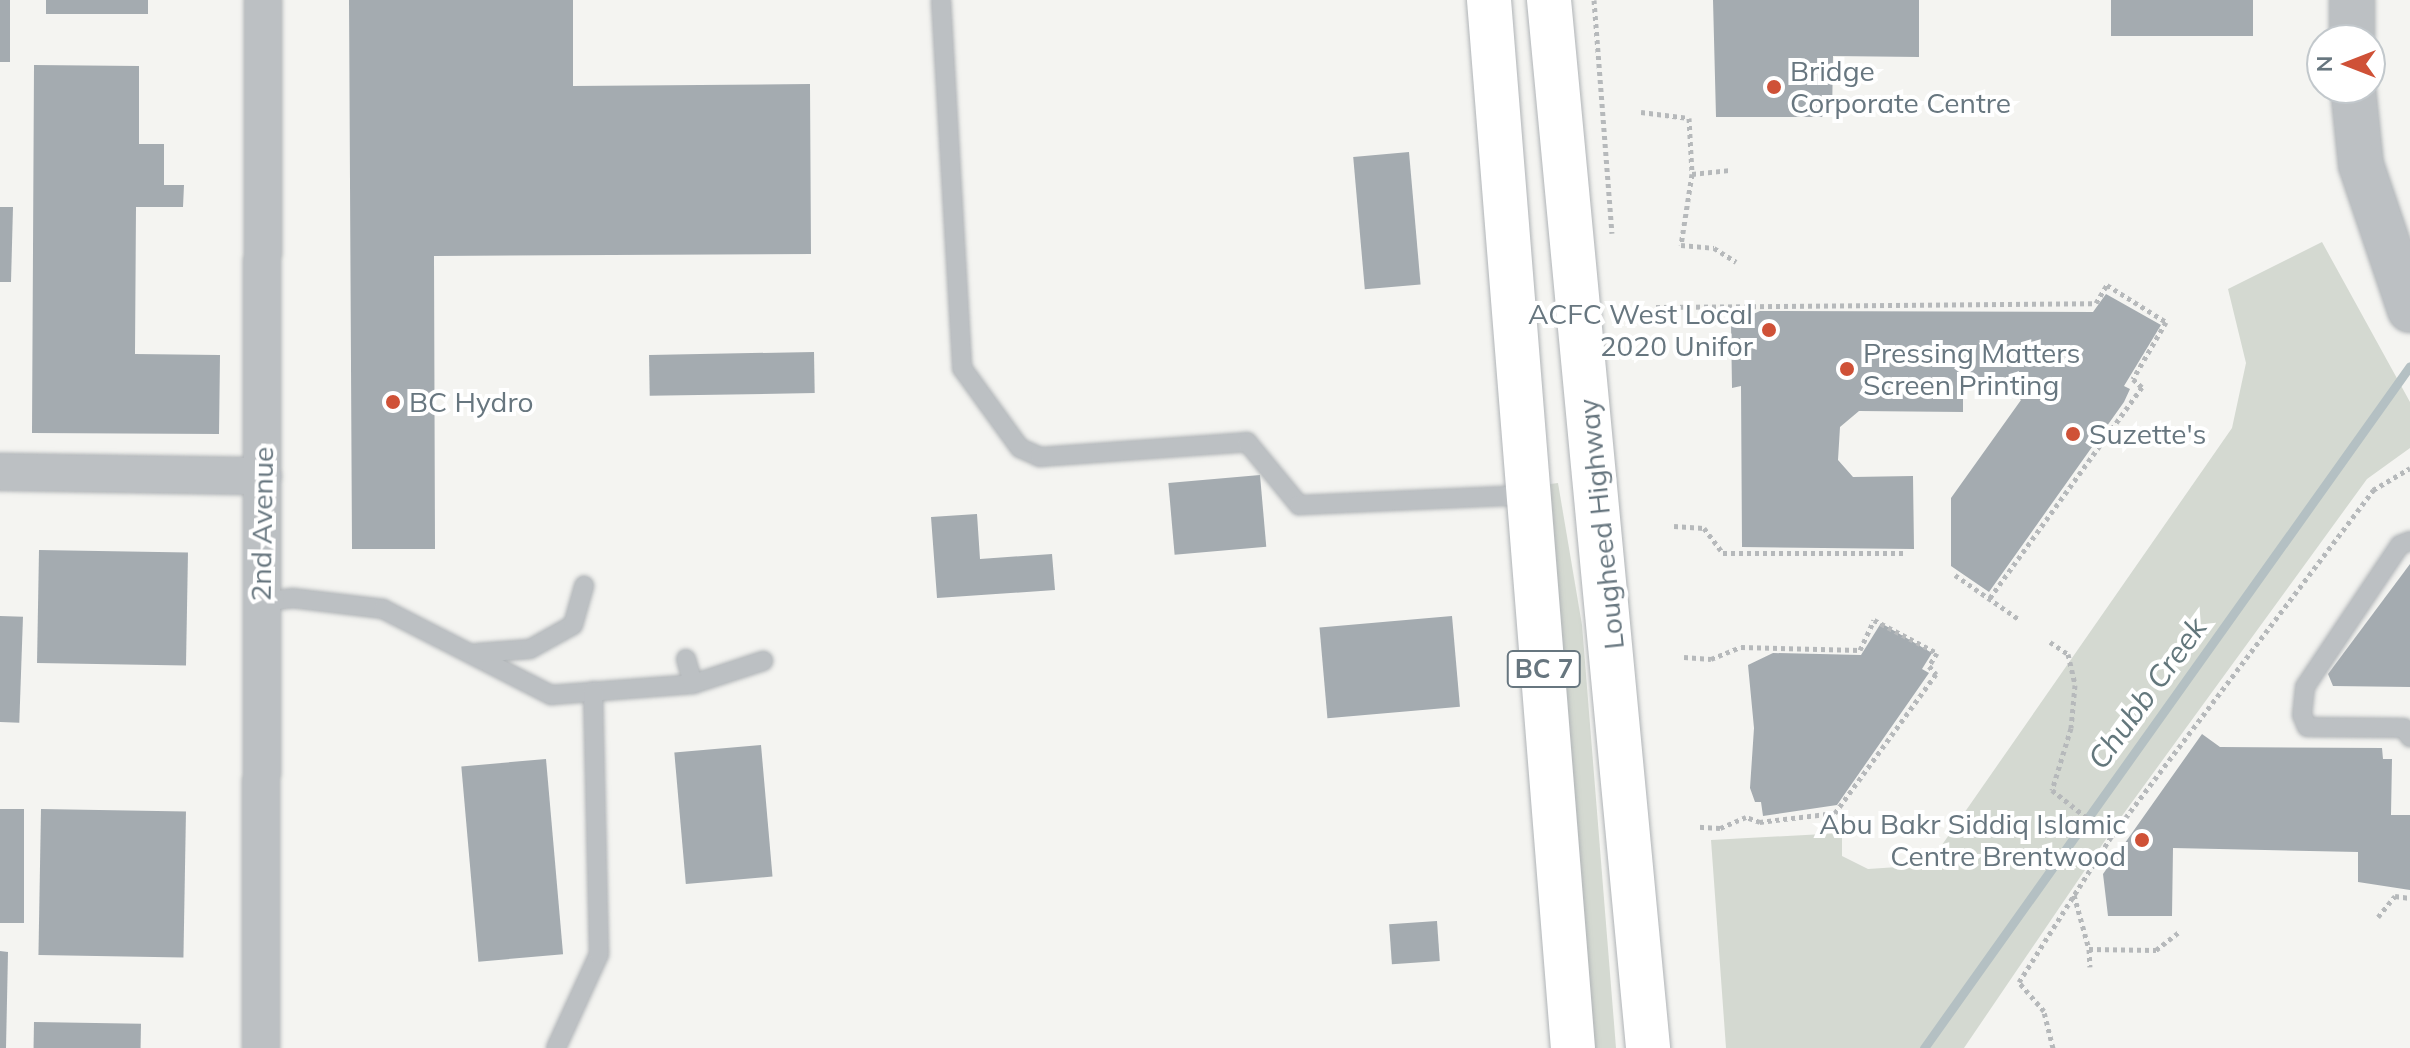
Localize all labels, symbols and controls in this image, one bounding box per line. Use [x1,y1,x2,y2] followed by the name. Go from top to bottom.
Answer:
[2306,24,2386,104] north arrow
[1790,54,2011,120] place label: Bridge Corporate Centre
[2310,56,2338,72] text: N
[1765,78,1783,96] marker: Bridge Corporate Centre
[1528,297,1753,363] place label: ACFC West Local 2020 Unifor
[1760,321,1778,339] marker: ACFC West Local 2020 Unifor
[1863,336,2080,402] place label: Pressing Matters Screen Printing
[1838,360,1856,378] marker: Pressing Matters Screen Printing
[409,385,533,419] place label: BC Hydro
[384,393,402,411] marker: BC Hydro
[1571,397,1631,651] street label: Lougheed Highway
[2089,417,2206,451] place label: Suzette's
[2064,425,2082,443] marker: Suzette's
[244,446,280,602] street label: 2nd Avenue
[2080,610,2214,776] water label: Chubb Creek
[1506,647,1582,691] road number: BC 7
[1819,807,2126,873] place label: Abu Bakr Siddiq Islamic Centre Brentwood
[2133,831,2151,849] marker: Abu Bakr Siddiq Islamic Centre Brentwood

